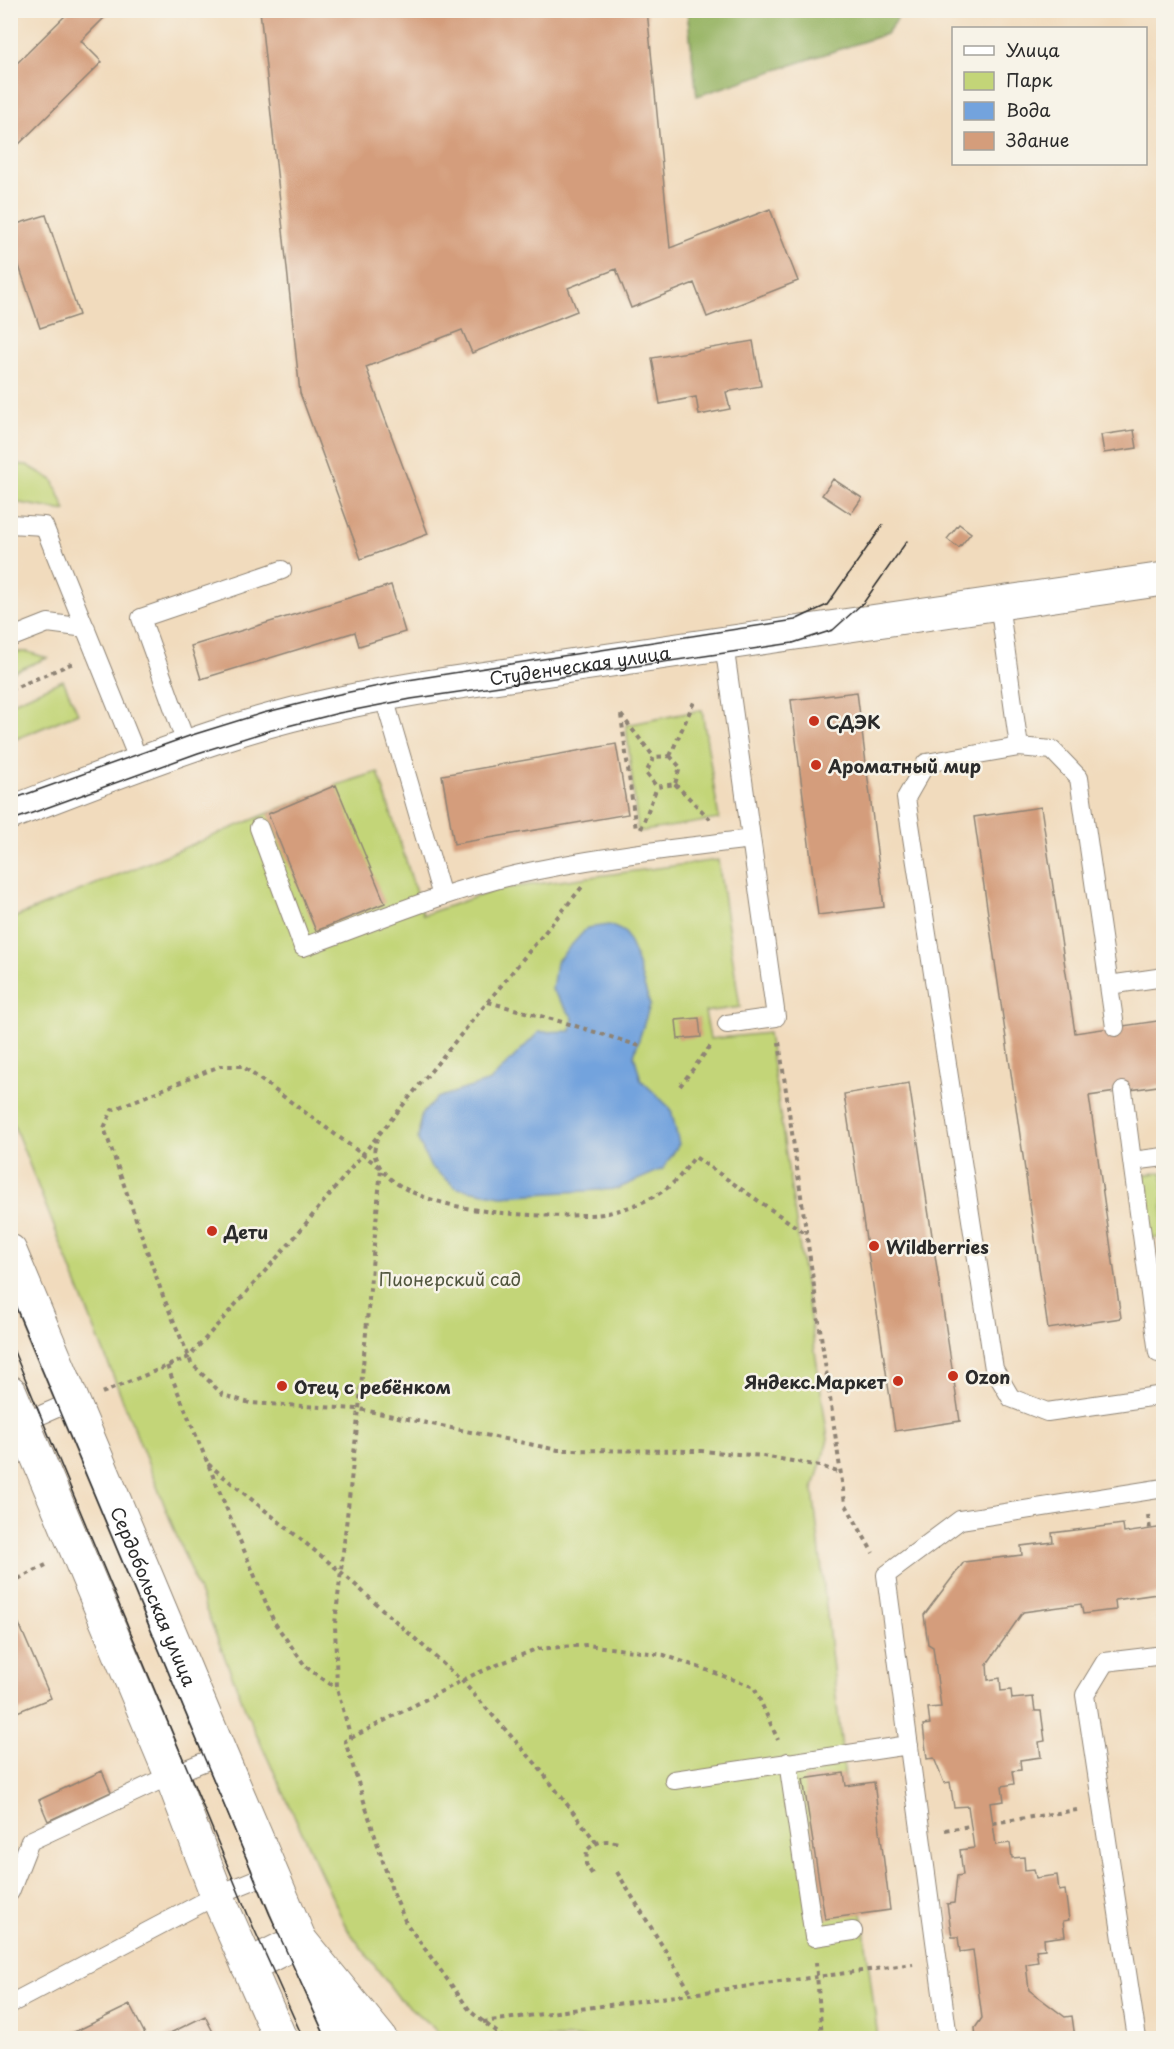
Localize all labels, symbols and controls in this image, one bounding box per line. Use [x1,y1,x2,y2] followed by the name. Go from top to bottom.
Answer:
[952,27,1147,165] legend
[1006,36,1060,63] text: Улица
[1006,66,1053,93] text: Парк
[1006,96,1051,123] text: Вода
[1006,126,1069,153] text: Здание
[487,638,673,691] street label: Студенческая улица
[826,708,881,735] place label: СДЭК
[807,714,821,728] marker: СДЭК
[827,752,981,779] place label: Ароматный мир
[809,758,823,772] marker: Ароматный мир
[223,1218,268,1245] place label: Дети
[205,1224,219,1238] marker: Дети
[886,1233,989,1260] place label: Wildberries
[867,1239,881,1253] marker: Wildberries
[379,1265,521,1292] park label: Пионерский сад
[965,1363,1010,1390] place label: Ozon
[744,1368,887,1395] place label: Яндекс.Маркет
[946,1369,960,1383] marker: Ozon
[294,1373,451,1400] place label: Отец с ребёнком
[891,1374,905,1388] marker: Яндекс.Маркет
[275,1379,289,1393] marker: Отец с ребёнком
[105,1502,204,1691] street label: Сердобольская улица

